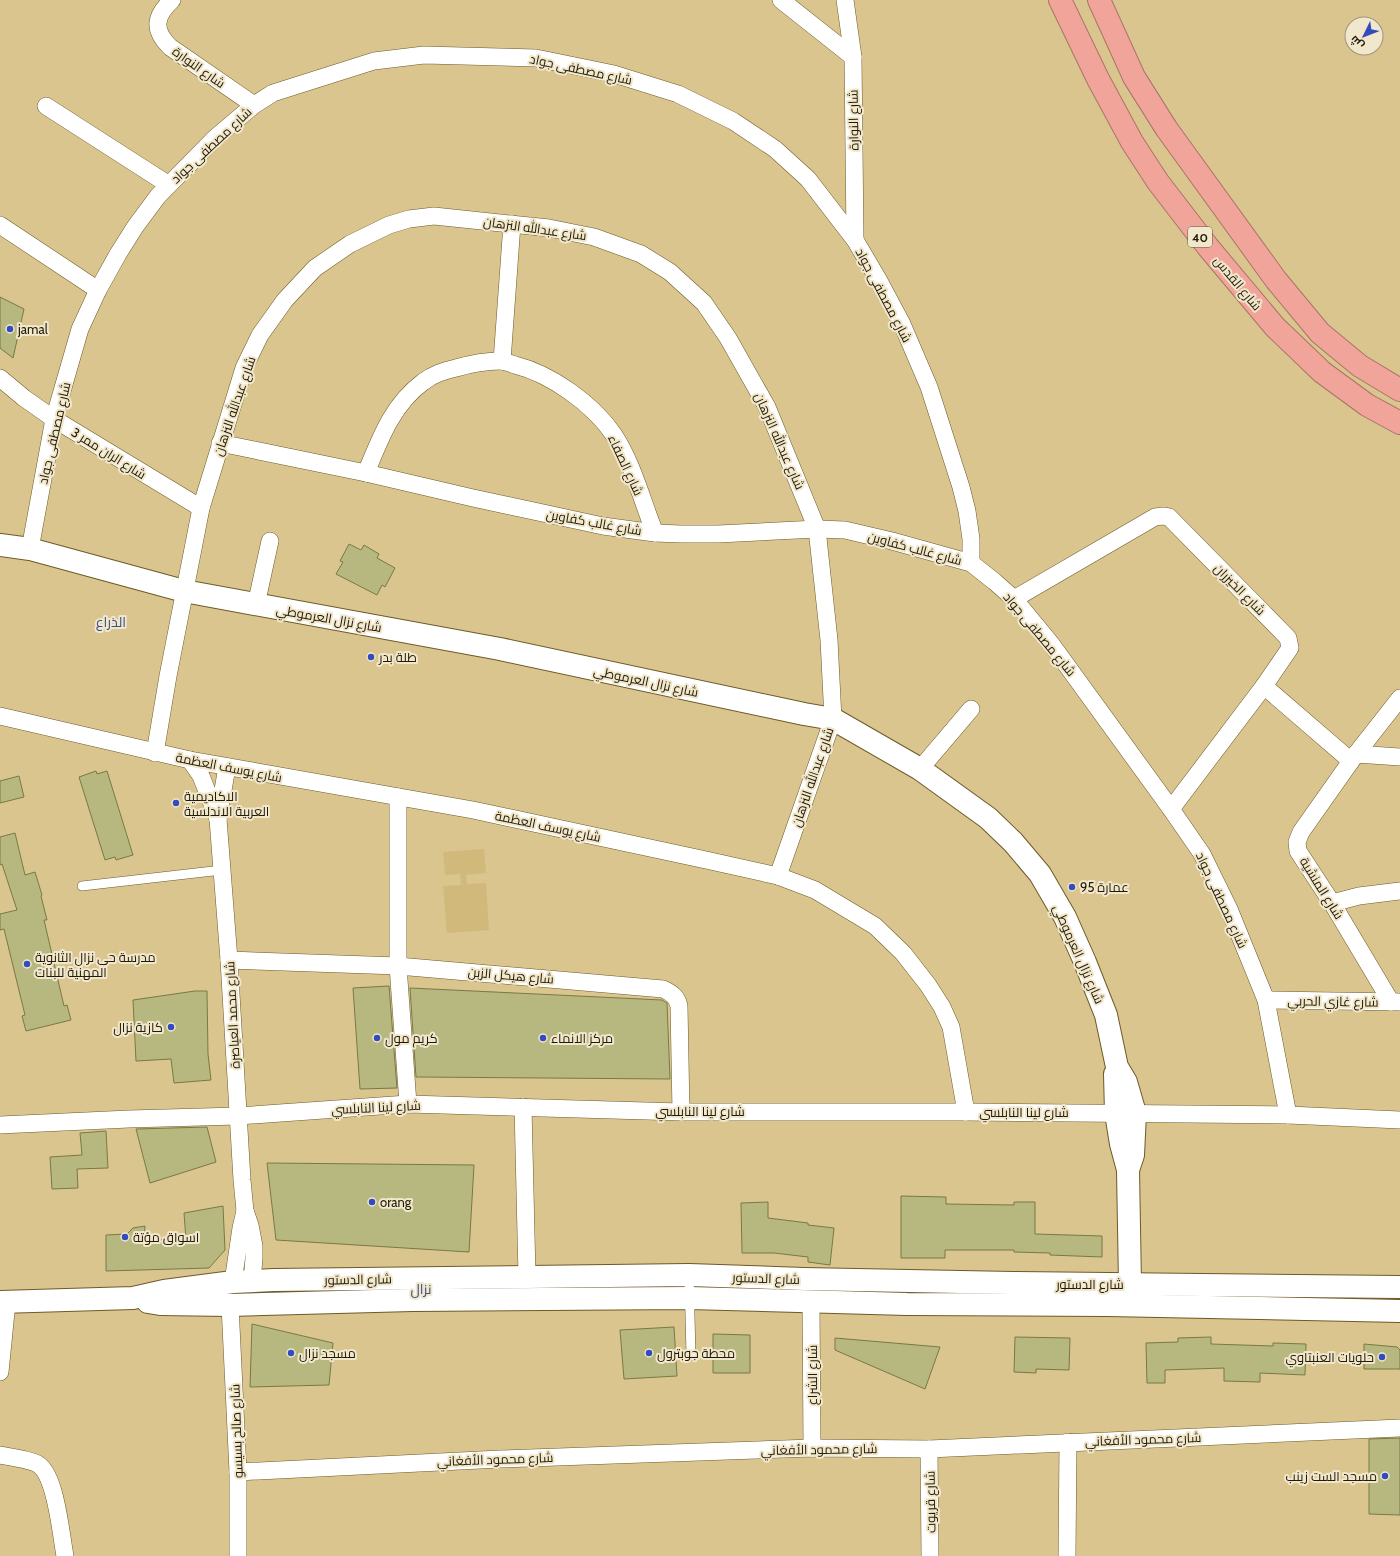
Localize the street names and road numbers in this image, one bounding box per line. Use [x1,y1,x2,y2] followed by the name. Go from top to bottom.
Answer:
[169,43,229,92] street label: شارع النوارة
[528,50,634,89] street label: شارع مصطفى جواد
[844,89,863,151] street label: شارع النوارة
[167,104,255,187] street label: شارع مصطفى جواد
[482,213,588,244] street label: شارع عبدالله النزهان
[1188,227,1212,247] road number: 40
[852,245,916,345] street label: شارع مصطفى جواد
[1210,253,1265,314] street label: شارع القدس
[209,354,259,458] street label: شارع عبدالله النزهان
[34,380,75,486] street label: شارع مصطفى جواد
[751,390,809,492] street label: شارع عبدالله النزهان
[68,424,149,483] street label: شارع الران ممر 3
[604,432,647,498] street label: شارع الصفاء
[545,506,643,539] street label: شارع غالب كفاوين
[866,528,964,569] street label: شارع غالب كفاوين
[1210,560,1269,619] street label: شارع الخيزران
[1000,589,1080,680] street label: شارع مصطفى جواد
[274,601,383,638] street label: شارع نزال العرموطي
[591,662,700,703] street label: شارع نزال العرموطي
[787,725,837,829] street label: شارع عبدالله النزهان
[174,749,283,786] street label: شارع يوسف العظمة
[493,807,602,846] street label: شارع يوسف العظمة
[1192,849,1251,951] street label: شارع مصطفى جواد
[1296,854,1347,923] street label: شارع المنشية
[1047,902,1108,1007] street label: شارع نزال العرموطي
[221,961,244,1069] street label: شارع محمد العياصرة
[467,963,555,988] street label: شارع هيكل الزبن
[1287,992,1379,1013] street label: شارع غازي الحربي
[331,1097,421,1120] street label: شارع لينا النابلسي
[655,1103,745,1122] street label: شارع لينا النابلسي
[979,1104,1069,1123] street label: شارع لينا النابلسي
[731,1269,800,1288] street label: شارع الدستور
[323,1270,392,1289] street label: شارع الدستور
[1055,1276,1124,1293] street label: شارع الدستور
[804,1345,821,1405] street label: شارع الشراع
[226,1383,247,1478] street label: شارع صالح بسيسو
[1084,1429,1202,1452] street label: شارع محمود الأفغاني
[761,1440,877,1461] street label: شارع محمود الأفغاني
[436,1449,554,1472] street label: شارع محمود الأفغاني
[921,1471,940,1533] street label: شارع قريوت

